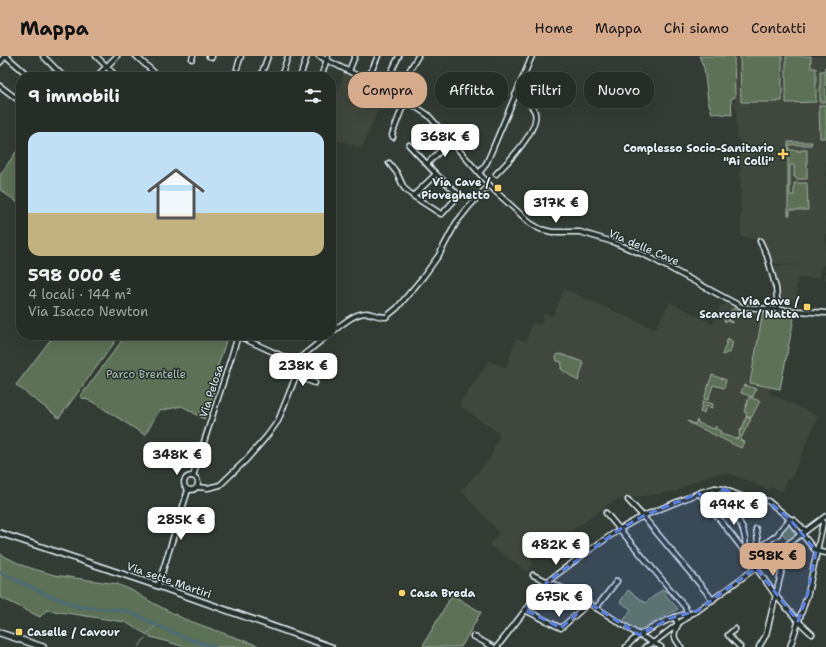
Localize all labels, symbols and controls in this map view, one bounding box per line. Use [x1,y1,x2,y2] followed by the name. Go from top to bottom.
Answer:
[20,16,89,41] text: Mappa
[535,19,573,37] text: Home
[595,19,642,37] text: Mappa
[664,19,729,37] text: Chi siamo
[751,19,806,37] text: Contatti
[348,72,427,108] chip: Compra
[435,72,508,108] chip: Affitta
[516,72,576,108] chip: Filtri
[584,72,654,108] chip: Nuovo
[28,85,120,107] text: 9 immobili
[302,85,324,107] icon: filters
[412,124,478,158] pin: 368K €
[420,128,470,145] text: 368K €
[623,141,774,169] place label: Complesso Socio-Sanitario "Ai Colli"
[777,148,789,160] marker: Complesso Socio-Sanitario "Ai Colli"
[140,158,212,230] icon: home
[421,175,491,203] place label: Via Cave / Pioveghetto
[493,183,503,193] marker: Via Cave / Pioveghetto
[523,190,589,224] pin: 317K €
[533,194,579,211] text: 317K €
[606,226,681,269] street label: Via delle Cave
[28,264,121,286] text: 598 000 €
[28,286,132,303] text: 4 locali · 144 m²
[699,294,800,322] place label: Via Cave / Scarcerle / Natta
[802,302,812,312] marker: Via Cave / Scarcerle / Natta
[28,303,148,320] text: Via Isacco Newton
[270,353,336,387] pin: 238K €
[278,357,328,374] text: 238K €
[196,363,227,420] street label: Via Pelosa
[106,367,186,382] park label: Parco Brentelle
[144,442,210,476] pin: 348K €
[152,446,202,463] text: 348K €
[701,492,767,526] pin: 494K €
[709,496,759,513] text: 494K €
[148,507,214,541] pin: 285K €
[157,511,205,528] text: 285K €
[523,532,589,566] pin: 482K €
[531,536,581,553] text: 482K €
[740,543,806,577] pin: 598K €
[749,547,797,564] text: 598K €
[124,559,213,602] street label: Via sette Martiri
[526,584,592,618] pin: 675K €
[410,586,476,601] place label: Casa Breda
[397,588,407,598] marker: Casa Breda
[535,588,583,605] text: 675K €
[27,625,120,640] place label: Caselle / Cavour
[14,627,24,637] marker: Caselle / Cavour

